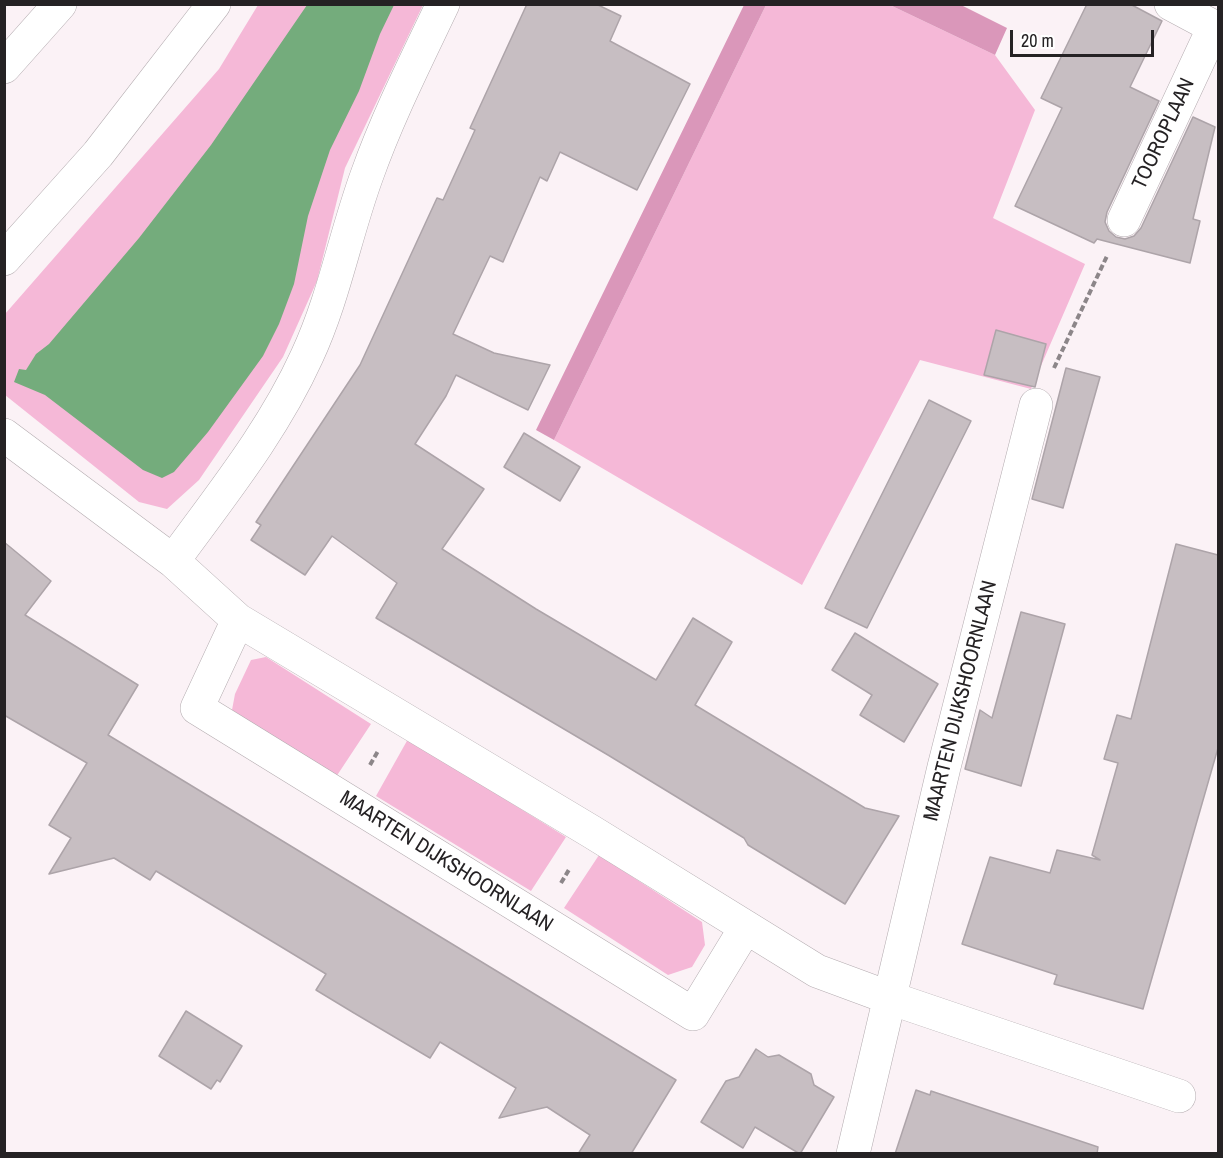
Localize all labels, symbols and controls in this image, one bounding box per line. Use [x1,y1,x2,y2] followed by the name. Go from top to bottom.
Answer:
[1013,18,1157,56] scale bar
[1021,28,1054,53] text: 20 m
[1127,75,1201,193] street label: TOOROPLAAN
[919,578,1003,824] street label: MAARTEN DIJKSHOORNLAAN
[335,786,557,938] street label: MAARTEN DIJKSHOORNLAAN

